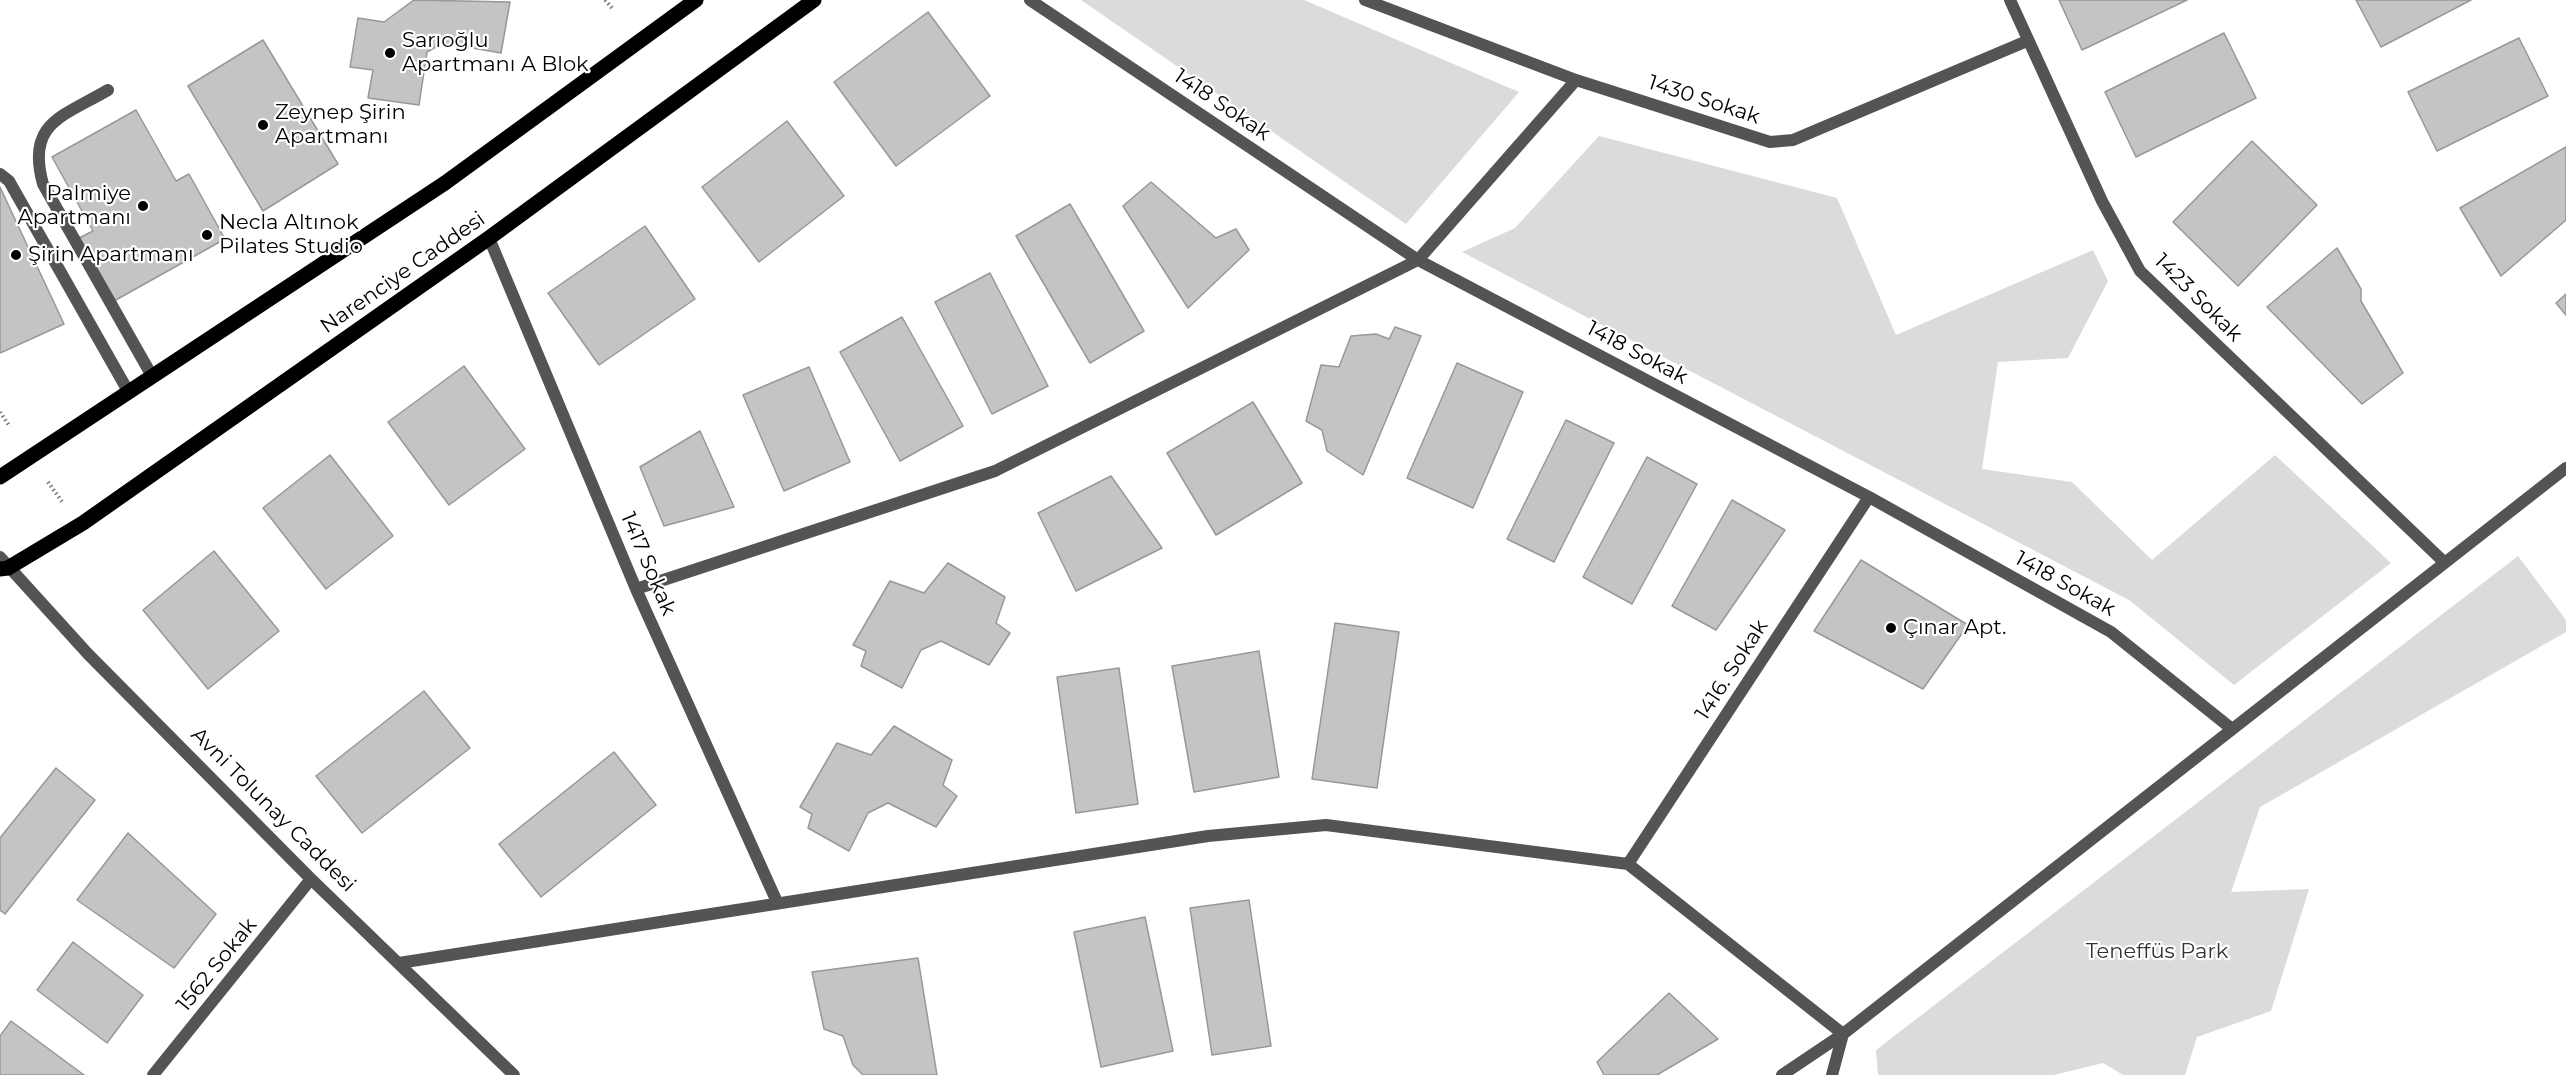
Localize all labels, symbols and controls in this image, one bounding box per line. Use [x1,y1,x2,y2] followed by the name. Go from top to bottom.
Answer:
[402,28,589,78] place label: Sarıoğlu Apartmanı A Blok
[383,46,397,60] marker: Sarıoğlu Apartmanı A Blok
[1169,64,1275,146] street label: 1418 Sokak
[1645,70,1763,130] street label: 1430 Sokak
[275,100,406,150] place label: Zeynep Şirin Apartmanı
[256,118,270,132] marker: Zeynep Şirin Apartmanı
[18,181,131,231] place label: Palmiye Apartmanı
[136,199,150,213] marker: Palmiye Apartmanı
[316,207,490,339] street label: Narenciye Caddesi
[219,210,363,260] place label: Necla Altınok Pilates Studio
[200,228,214,242] marker: Necla Altınok Pilates Studio
[28,242,194,268] place label: Şirin Apartmanı
[9,248,23,262] marker: Şirin Apartmanı
[2149,249,2247,347] street label: 1423 Sokak
[1582,316,1692,390] street label: 1418 Sokak
[615,509,681,619] street label: 1417 Sokak
[2010,546,2120,622] street label: 1418 Sokak
[1690,615,1774,725] street label: 1416. Sokak
[1903,615,2007,641] place label: Çınar Apt.
[1884,621,1898,635] marker: Çınar Apt.
[185,722,361,898] street label: Avni Tolunay Caddesi
[172,913,262,1017] street label: 1562 Sokak
[2086,939,2228,965] park label: Teneffüs Park

